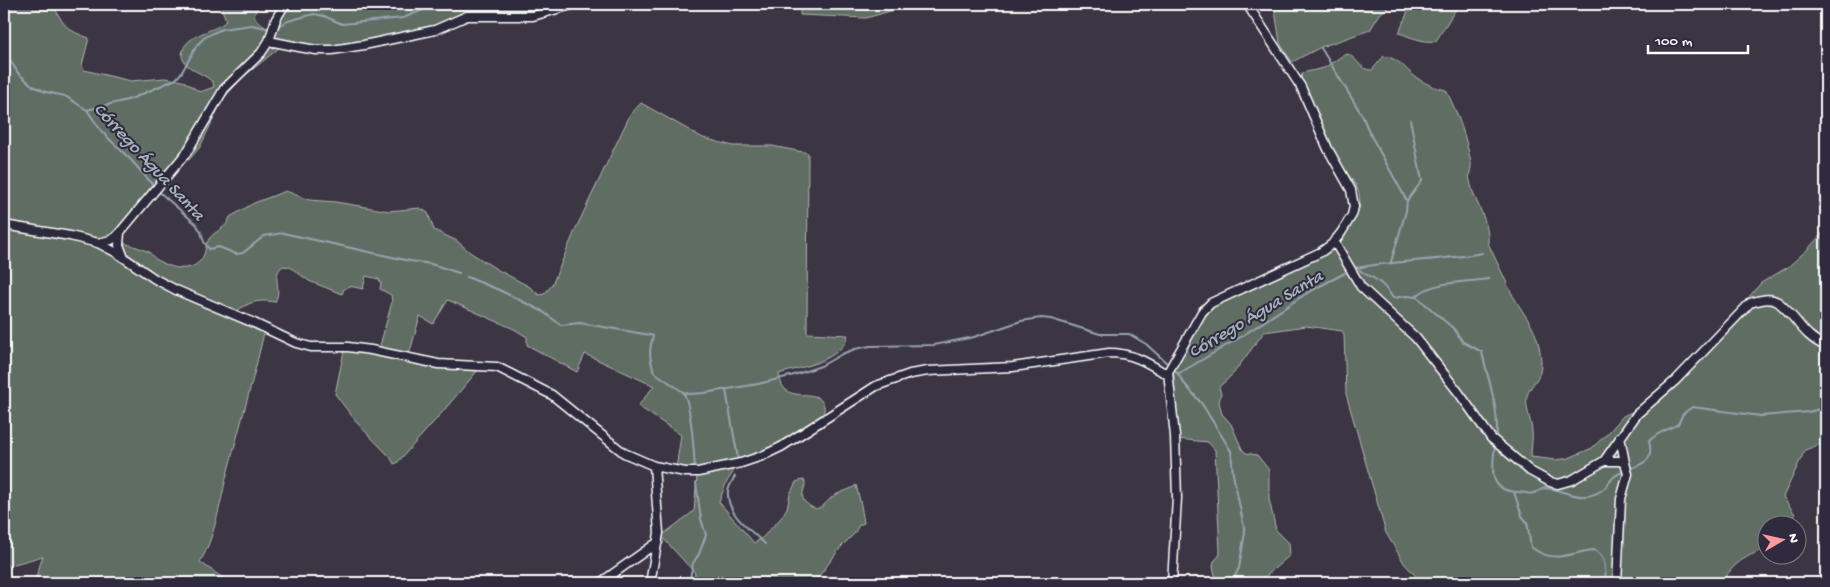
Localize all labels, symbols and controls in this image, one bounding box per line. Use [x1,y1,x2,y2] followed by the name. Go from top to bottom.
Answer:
[1648,22,1748,54] scale bar
[1654,33,1693,51] text: 100 m
[88,100,209,226] water label: Córrego Água Santa
[1185,266,1328,363] water label: Córrego Água Santa
[1758,514,1808,564] north arrow
[1783,533,1801,544] text: N

